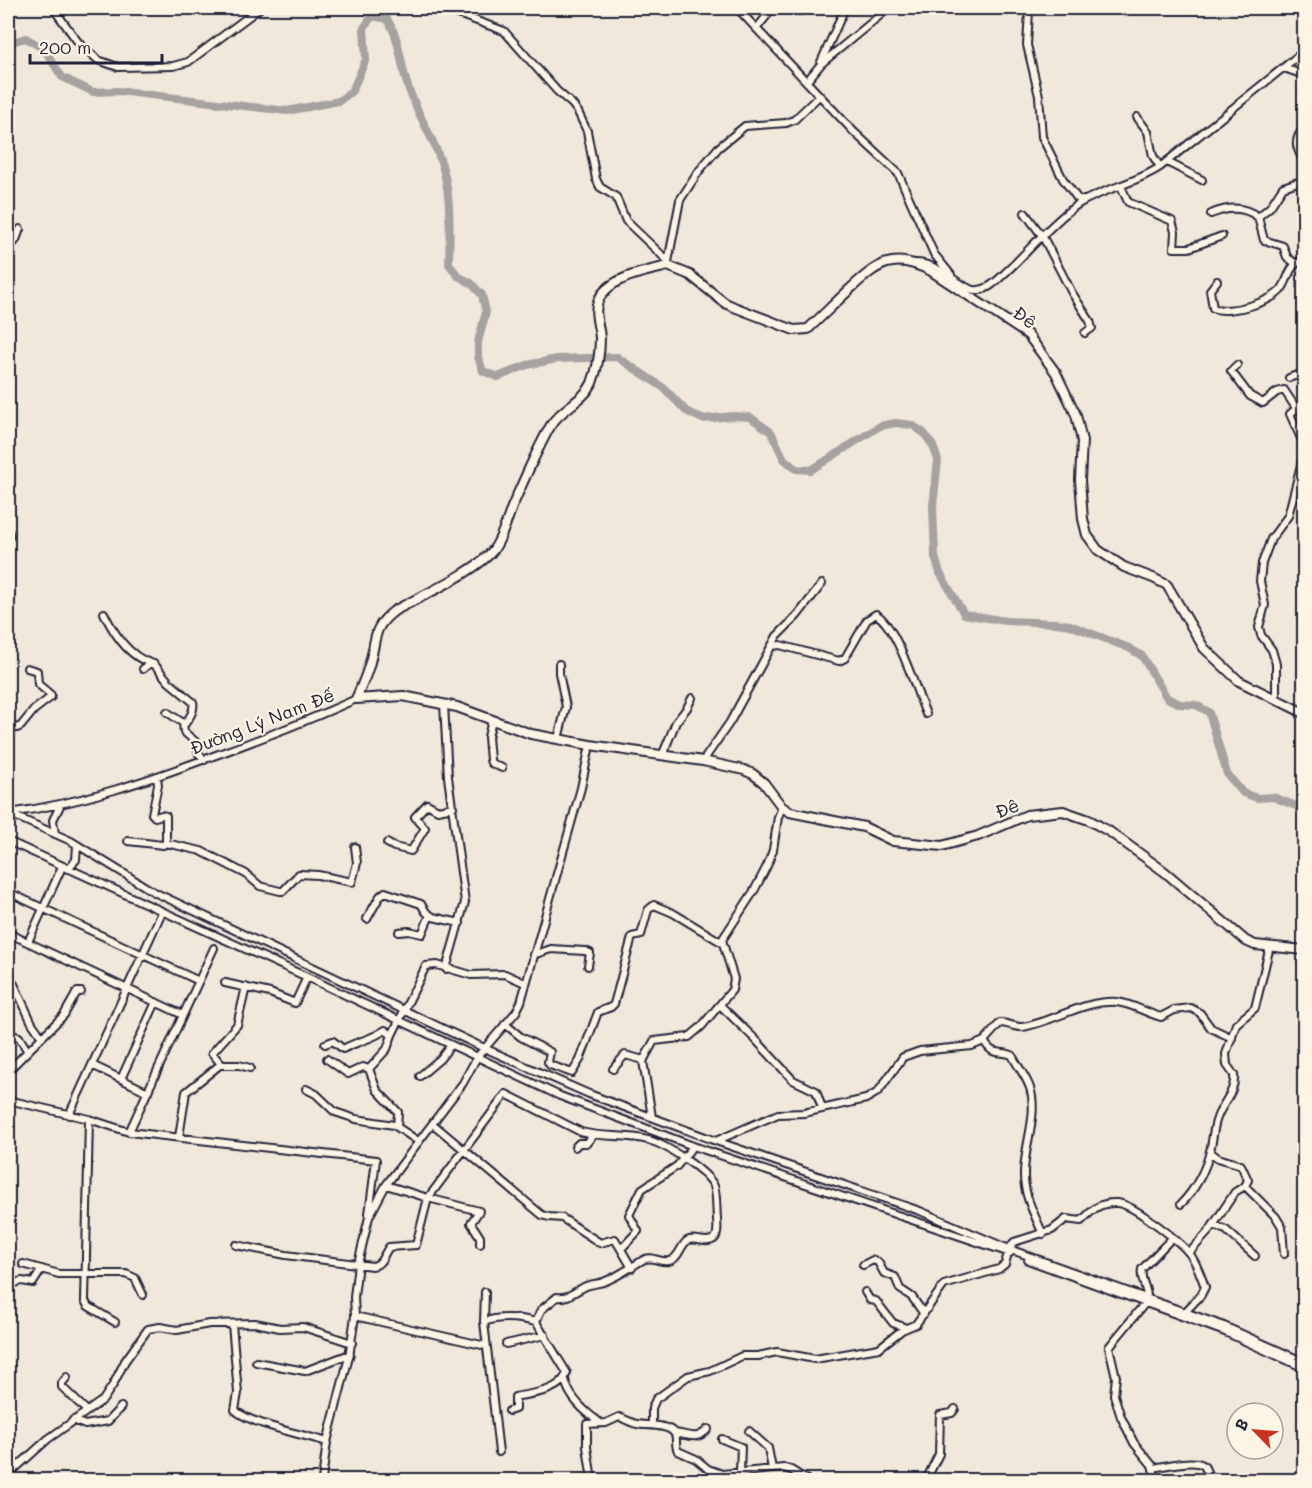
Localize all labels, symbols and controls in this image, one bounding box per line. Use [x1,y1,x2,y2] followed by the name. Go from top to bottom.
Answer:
[30,27,162,65] scale bar
[39,35,91,59] text: 200 m
[1008,300,1042,334] street label: Đê
[186,682,338,760] street label: Đường Lý Nam Đế
[991,792,1023,824] street label: Đê
[1225,1401,1285,1461] north arrow
[1229,1415,1253,1434] text: B

